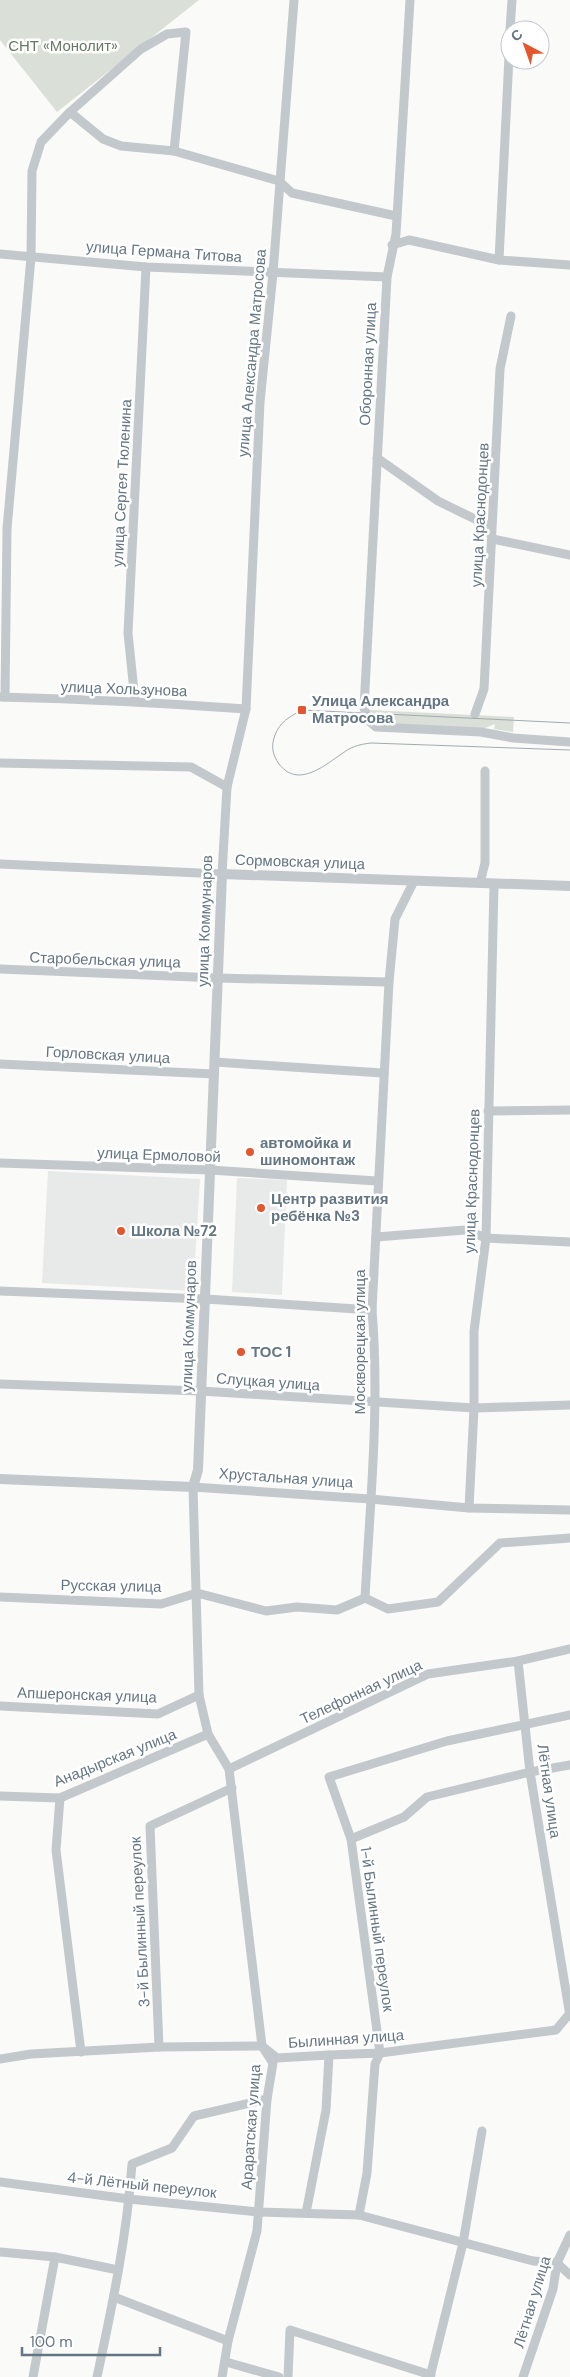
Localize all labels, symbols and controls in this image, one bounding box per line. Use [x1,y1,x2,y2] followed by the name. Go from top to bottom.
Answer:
[500,20,550,70] north arrow
[507,25,526,45] text: С
[8,36,118,56] park label: СНТ «Монолит»
[85,237,243,267] street label: улица Германа Титова
[233,247,271,458] street label: улица Александра Матросова
[355,301,381,426] street label: Оборонная улица
[108,398,136,567] street label: улица Сергея Тюленина
[466,442,494,588] street label: улица Краснодонцев
[60,677,188,701] street label: улица Хользунова
[312,691,450,728] place label: Улица Александра Матросова
[296,704,308,716] marker: Улица Александра Матросова
[235,850,366,874] street label: Сормовская улица
[193,855,217,987] street label: улица Коммунаров
[29,947,182,973] street label: Старобельская улица
[45,1042,171,1068] street label: Горловская улица
[459,1108,485,1254] street label: улица Краснодонцев
[260,1133,356,1170] place label: автомойка и шиномонтаж
[97,1143,221,1167] street label: улица Ермоловой
[244,1146,256,1158] marker: автомойка и шиномонтаж
[271,1189,388,1226] place label: Центр развития ребёнка №3
[255,1202,267,1214] marker: Центр развития ребёнка №3
[131,1221,217,1241] place label: Школа №72
[115,1225,127,1237] marker: Школа №72
[177,1260,201,1392] street label: улица Коммунаров
[350,1269,370,1415] street label: Москворецкая улица
[251,1342,291,1362] place label: ТОС 1
[235,1346,247,1358] marker: ТОС 1
[215,1368,321,1396] street label: Слуцкая улица
[218,1463,354,1493] street label: Хрустальная улица
[60,1575,162,1597] street label: Русская улица
[297,1655,426,1729] street label: Телефонная улица
[17,1683,158,1707] street label: Апшеронская улица
[51,1724,180,1792] street label: Анадырская улица
[532,1743,566,1840] street label: Лётная улица
[126,1836,154,2008] street label: 3-й Былинный переулок
[356,1845,399,2013] street label: 1-й Былинный переулок
[287,2025,405,2053] street label: Былинная улица
[237,2063,265,2190] street label: Араратская улица
[66,2167,218,2203] street label: 4-й Лётный переулок
[509,2253,556,2350] street label: Лётная улица
[22,2324,160,2356] scale bar
[30,2332,73,2352] text: 100 m

